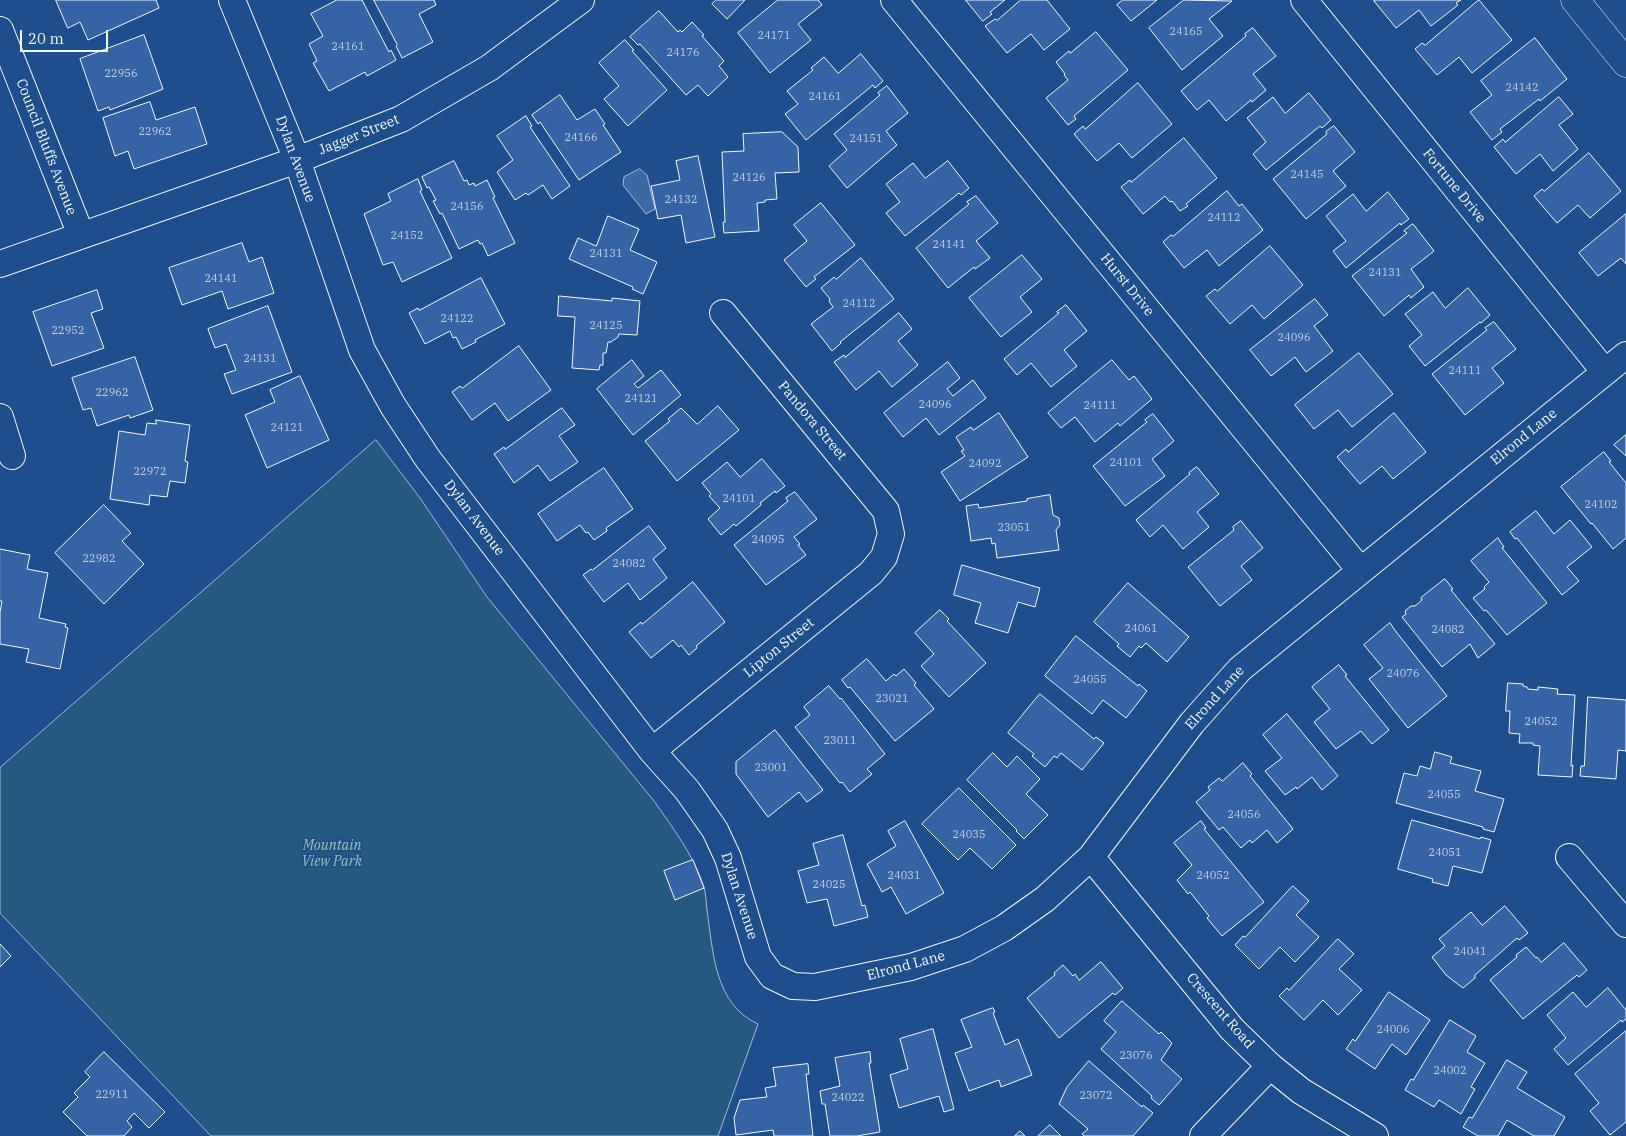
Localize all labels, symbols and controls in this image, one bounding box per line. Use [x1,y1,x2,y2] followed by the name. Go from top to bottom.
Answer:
[22,20,110,52] scale bar
[1170,25,1202,39] house number: 24165
[28,29,64,48] text: 20 m
[758,29,790,43] house number: 24171
[332,40,364,54] house number: 24161
[667,46,699,60] house number: 24176
[105,67,137,81] house number: 22956
[12,76,80,218] street label: Council Bluffs Avenue
[1506,81,1538,95] house number: 24142
[809,90,841,104] house number: 24161
[316,111,402,159] street label: Jagger Street
[272,114,318,204] street label: Dylan Avenue
[139,125,171,139] house number: 22962
[565,131,597,145] house number: 24166
[850,132,882,146] house number: 24151
[1419,145,1489,227] street label: Fortune Drive
[1291,168,1323,182] house number: 24145
[733,171,765,185] house number: 24126
[665,193,697,207] house number: 24132
[451,200,483,214] house number: 24156
[1208,211,1240,225] house number: 24112
[391,229,423,243] house number: 24152
[933,238,965,252] house number: 24141
[590,247,622,261] house number: 24131
[1097,250,1157,320] street label: Hurst Drive
[1369,266,1401,280] house number: 24131
[205,272,237,286] house number: 24141
[843,297,875,311] house number: 24112
[441,312,473,326] house number: 24122
[590,319,622,333] house number: 24125
[52,324,84,338] house number: 22952
[1278,331,1310,345] house number: 24096
[244,352,276,366] house number: 24131
[1449,364,1481,378] house number: 24111
[774,378,850,464] street label: Pandora Street
[96,386,128,400] house number: 22962
[625,392,657,406] house number: 24121
[919,398,951,412] house number: 24096
[1084,399,1116,413] house number: 24111
[1487,405,1561,469] street label: Elrond Lane
[271,421,303,435] house number: 24121
[1110,456,1142,470] house number: 24101
[969,457,1001,471] house number: 24092
[134,465,166,479] house number: 22972
[440,477,508,559] street label: Dylan Avenue
[723,492,755,506] house number: 24101
[1585,498,1617,512] house number: 24102
[998,521,1030,535] house number: 23051
[752,533,784,547] house number: 24095
[83,552,115,566] house number: 22982
[613,557,645,571] house number: 24082
[740,615,818,681] street label: Lipton Street
[1125,622,1157,636] house number: 24061
[1432,623,1464,637] house number: 24082
[1182,663,1248,733] street label: Elrond Lane
[1387,667,1419,681] house number: 24076
[1074,673,1106,687] house number: 24055
[876,692,908,706] house number: 23021
[1525,715,1557,729] house number: 24052
[824,734,856,748] house number: 23011
[755,761,787,775] house number: 23001
[1428,788,1460,802] house number: 24055
[1228,808,1260,822] house number: 24056
[953,828,985,842] house number: 24035
[302,838,362,870] park label: Mountain View Park
[1429,846,1461,860] house number: 24051
[717,850,761,942] street label: Dylan Avenue
[888,869,920,883] house number: 24031
[1197,869,1229,883] house number: 24052
[813,878,845,892] house number: 24025
[1454,945,1486,959] house number: 24041
[865,947,947,985] street label: Elrond Lane
[1183,970,1257,1052] street label: Crescent Road
[1377,1023,1409,1037] house number: 24006
[1120,1049,1152,1063] house number: 23076
[1434,1064,1466,1078] house number: 24002
[96,1088,128,1102] house number: 22911
[1080,1089,1112,1103] house number: 23072
[832,1091,864,1105] house number: 24022

